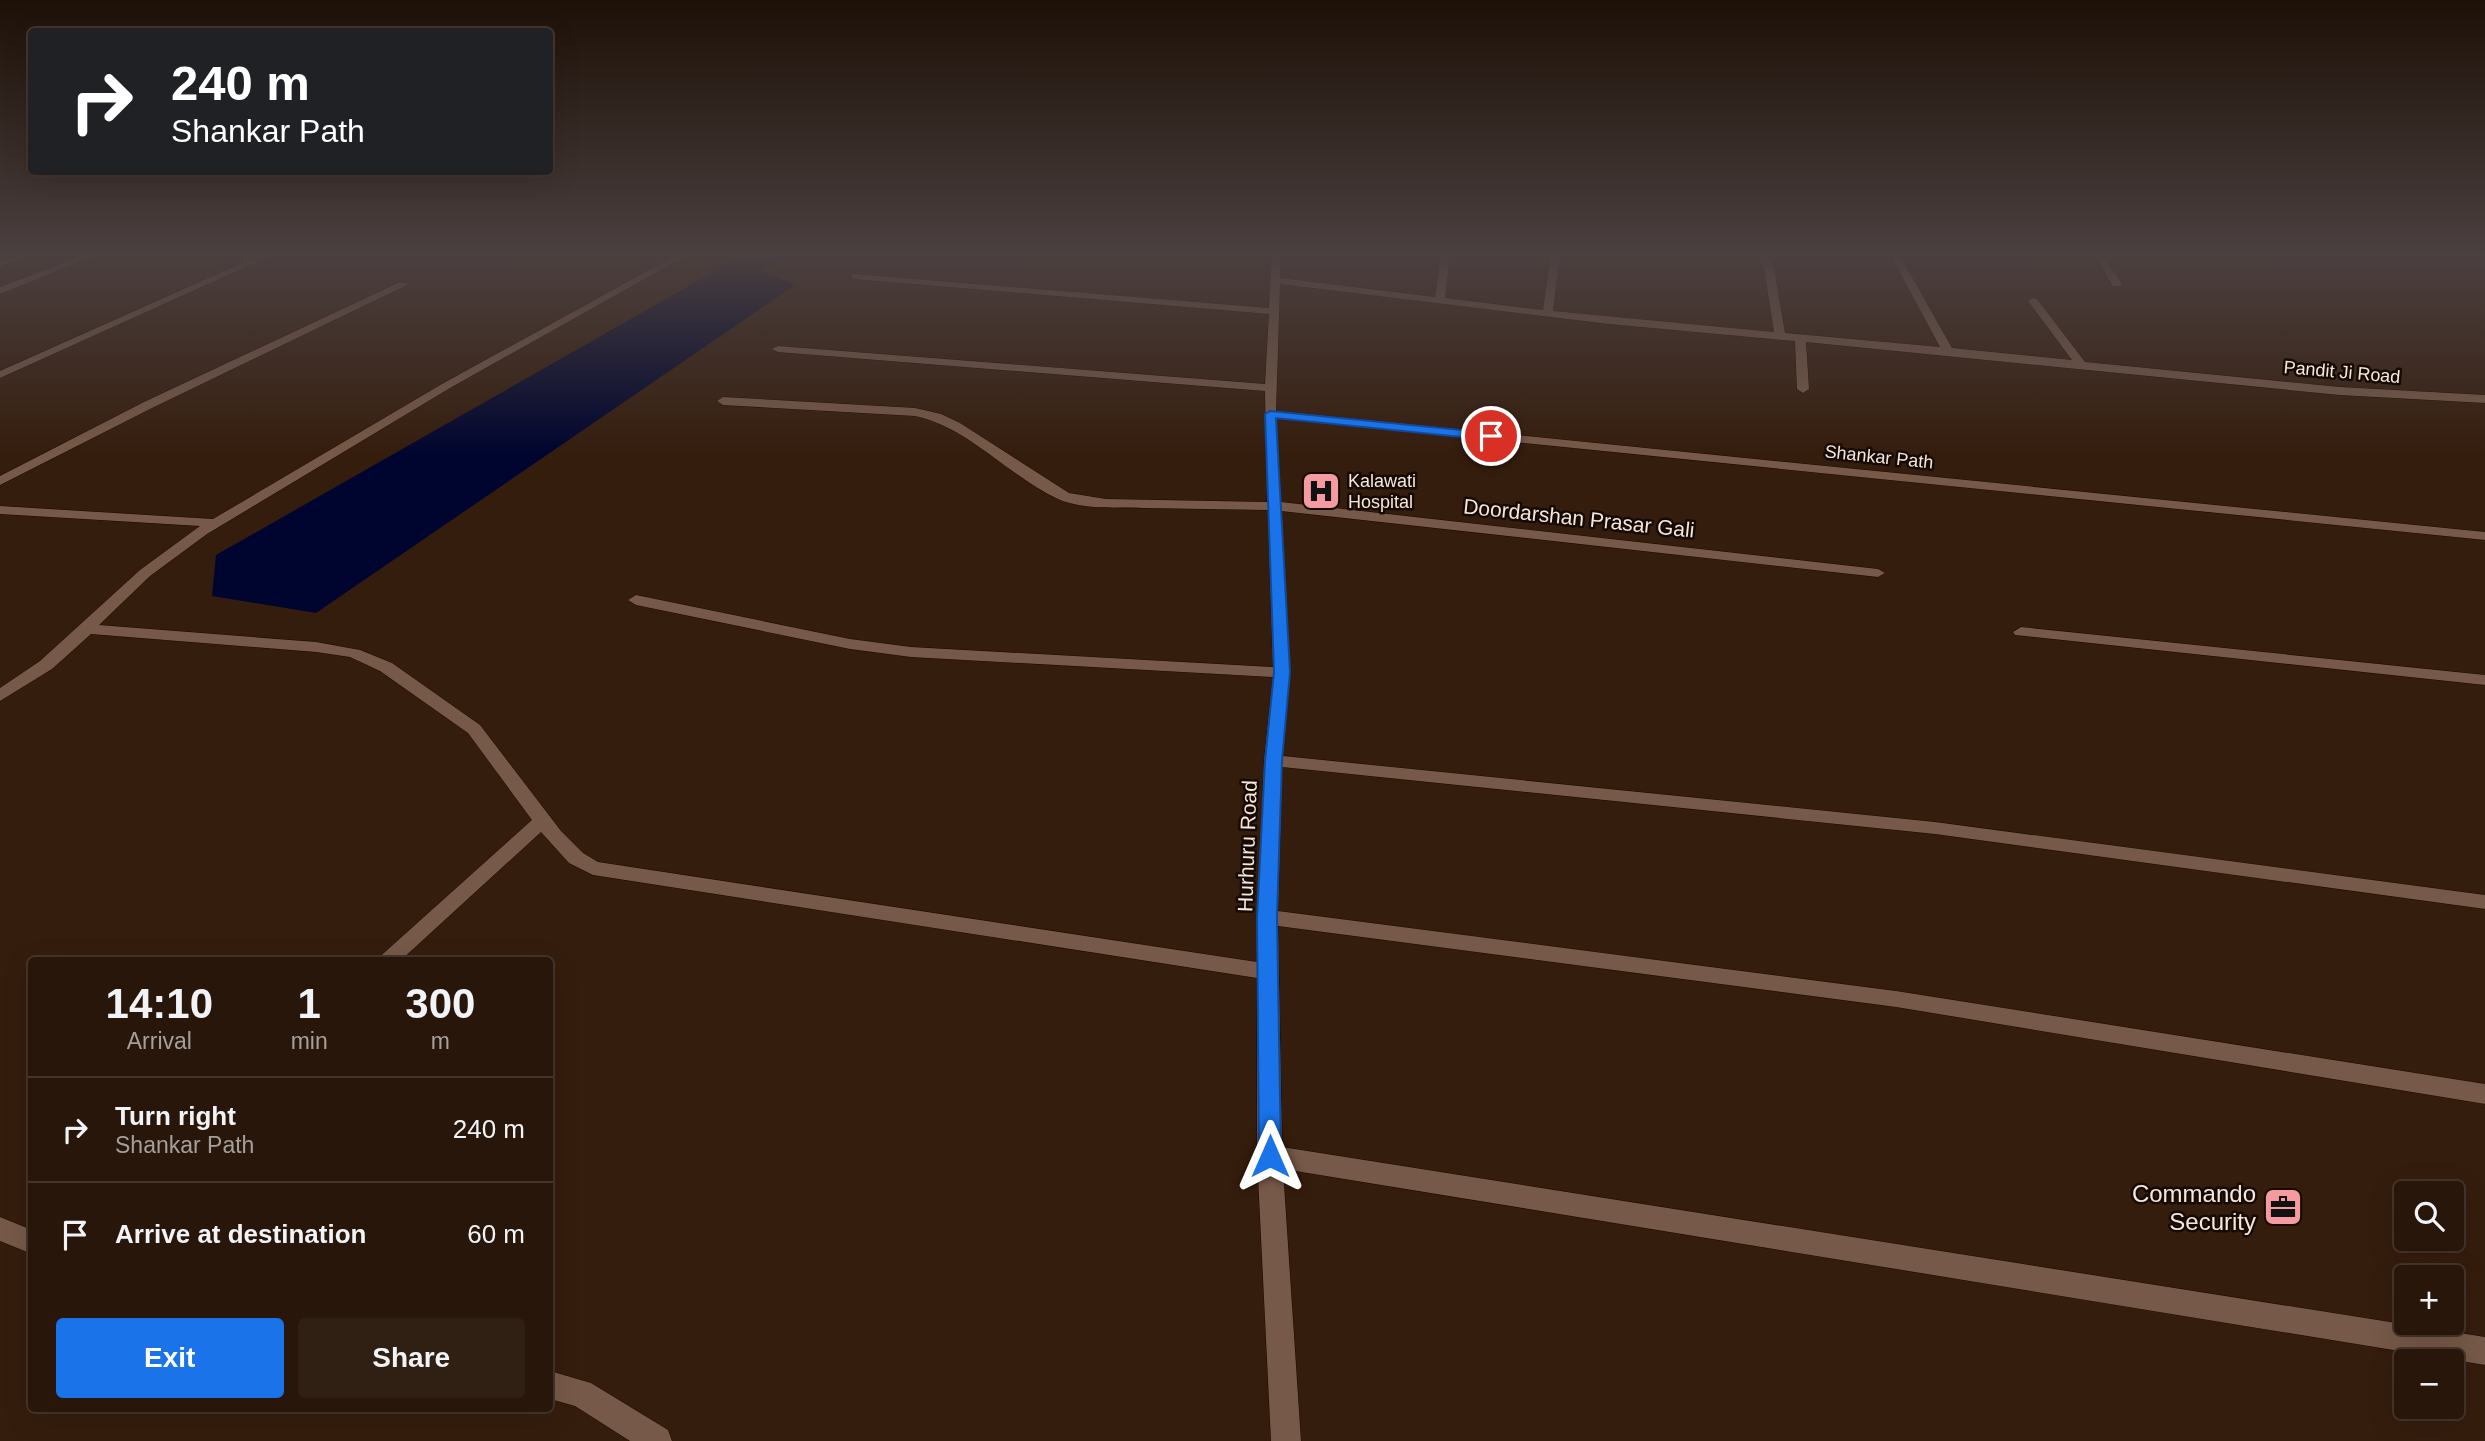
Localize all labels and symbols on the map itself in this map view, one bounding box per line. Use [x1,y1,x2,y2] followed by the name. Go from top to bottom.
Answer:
[2283,357,2401,387] street label: Pandit Ji Road
[1461,406,1521,466] pin
[1824,441,1934,473] street label: Shankar Path
[1300,470,1342,512] hospital icon: Kalawati Hospital
[1348,471,1416,512] place label: Kalawati Hospital
[1462,494,1696,542] street label: Doordarshan Prasar Gali
[1233,780,1261,912] street label: Hurhuru Road
[1233,1119,1307,1193] position arrow
[2132,1180,2256,1235] place label: Commando Security
[2262,1186,2304,1228] office icon: Commando Security

